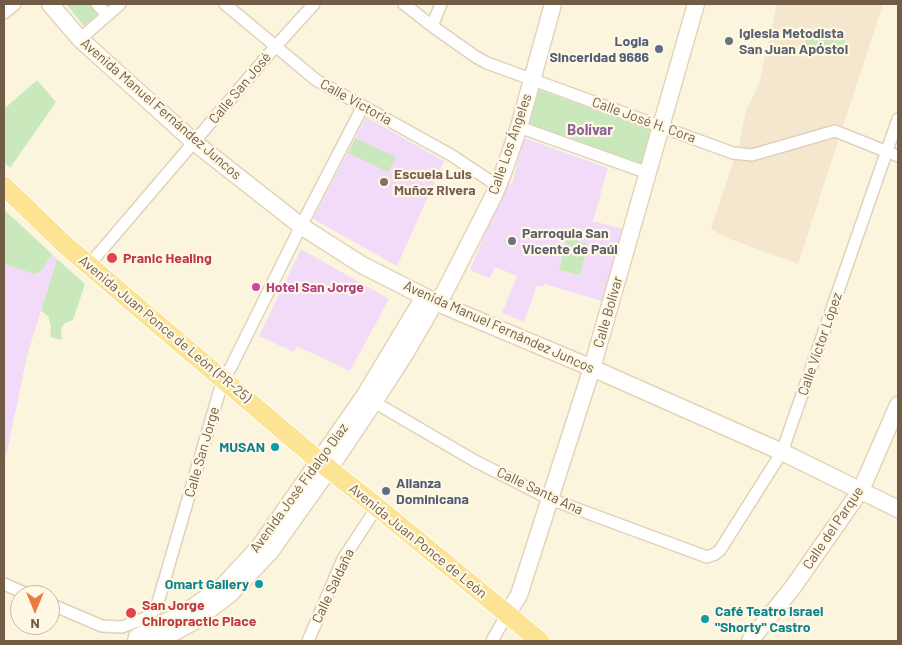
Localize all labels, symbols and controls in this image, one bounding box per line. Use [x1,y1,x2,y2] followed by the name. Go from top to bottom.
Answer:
[739,25,848,58] place label: Iglesia Metodista San Juan Apόstol
[549,33,649,65] place label: Logia Sinceridad 9686
[77,35,245,183] street label: Avenida Manuel Fernández Juncos
[723,35,735,47] marker: Iglesia Metodista San Juan Apόstol
[653,43,665,55] marker: Logia Sinceridad 9686
[205,49,275,127] street label: Calle San José
[317,75,395,129] street label: Calle Victoria
[485,91,535,197] street label: Calle Los Ángeles
[590,93,698,147] street label: Calle José H. Cora
[567,121,613,139] district label: Bolívar
[394,166,476,198] place label: Escuela Luis Muñoz Rivera
[378,176,390,188] marker: Escuela Luis Muñoz Rivera
[522,225,618,258] place label: Parroquia San Vicente de Paúl
[506,235,518,247] marker: Parroquia San Vicente de Paúl
[123,250,212,266] place label: Pranic Healing
[105,251,119,265] marker: Pranic Healing
[75,252,255,406] street label: Avenida Juan Ponce de León (PR-25)
[590,274,626,350] street label: Calle Bolívar
[401,277,597,377] street label: Avenida Manuel Fernández Juncos
[266,279,364,295] place label: Hotel San Jorge
[250,281,262,293] marker: Hotel San Jorge
[794,290,846,398] street label: Calle Víctor López
[181,405,223,499] street label: Calle San Jorge
[246,420,352,556] street label: Avenida José Fidalgo Díaz
[219,439,265,455] place label: MUSAN
[269,441,281,453] marker: MUSAN
[494,464,586,518] street label: Calle Santa Ana
[396,475,469,508] place label: Alianza Dominicana
[346,480,490,602] street label: Avenida Juan Ponce de León
[799,483,867,573] street label: Calle del Parque
[380,485,392,497] marker: Alianza Dominicana
[308,546,358,626] street label: Calle Saldaña
[165,576,249,592] place label: Omart Gallery
[253,578,265,590] marker: Omart Gallery
[10,585,60,635] north arrow
[142,597,256,630] place label: San Jorge Chiropractic Place
[715,603,823,636] place label: Café Teatro Israel "Shorty" Castro
[124,606,138,620] marker: San Jorge Chiropractic Place
[699,613,711,625] marker: Café Teatro Israel "Shorty" Castro
[30,616,40,633] text: N

